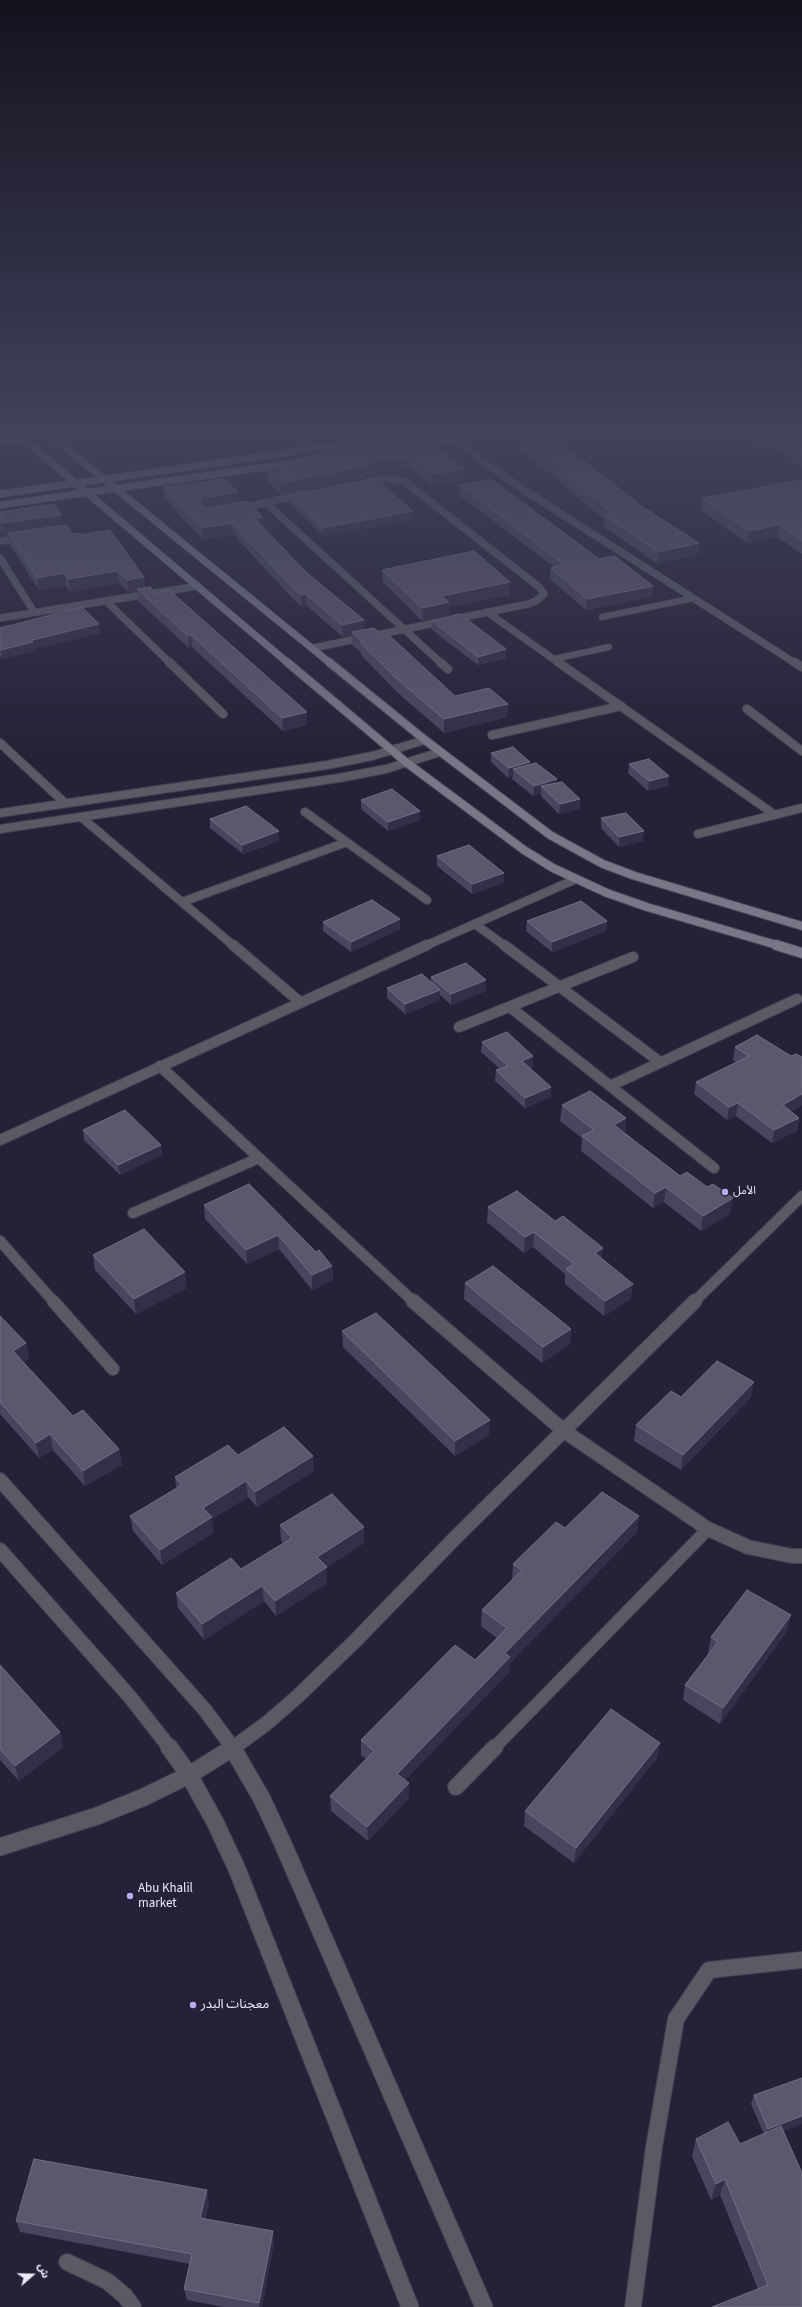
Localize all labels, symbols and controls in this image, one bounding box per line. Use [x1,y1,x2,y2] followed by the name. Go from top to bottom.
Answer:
[733,1185,756,1199] place label: الأمل
[720,1187,730,1197] marker: الأمل
[138,1881,193,1912] place label: Abu Khalil market
[125,1891,135,1901] marker: Abu Khalil market
[201,1997,269,2013] place label: معجنات البدر
[188,2000,198,2010] marker: معجنات البدر
[12,2255,52,2295] north arrow
[34,2261,53,2280] text: ش

